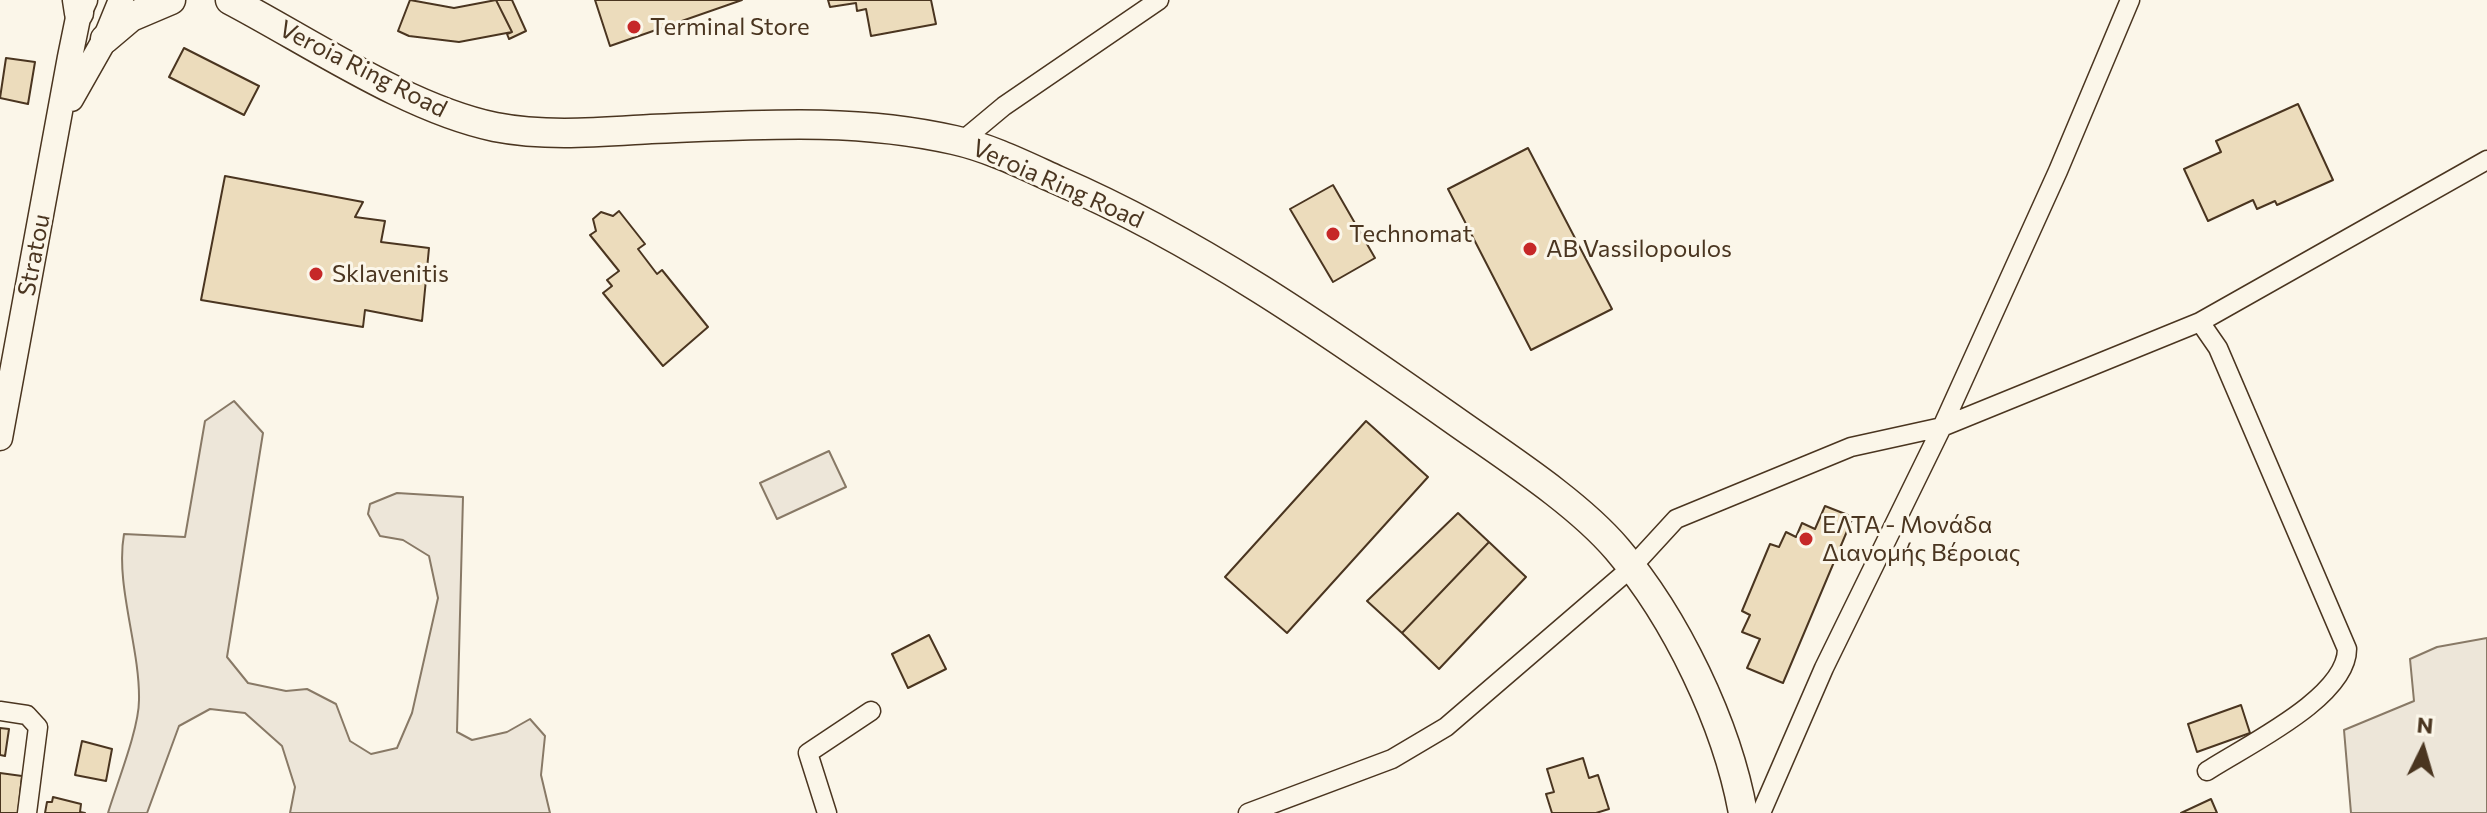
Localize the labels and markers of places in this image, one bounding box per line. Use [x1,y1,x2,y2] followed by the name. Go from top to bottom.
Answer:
[650,13,810,41] place label: Terminal Store
[625,18,643,36] marker: Terminal Store
[1349,220,1472,248] place label: Technomat
[1324,225,1342,243] marker: Technomat
[1546,235,1732,263] place label: AB Vassilopoulos
[1521,240,1539,258] marker: AB Vassilopoulos
[332,260,449,288] place label: Sklavenitis
[307,265,325,283] marker: Sklavenitis
[1822,511,2021,567] place label: ΕΛΤΑ - Μονάδα Διανομής Βέροιας
[1797,530,1815,548] marker: ΕΛΤΑ - Μονάδα Διανομής Βέροιας

